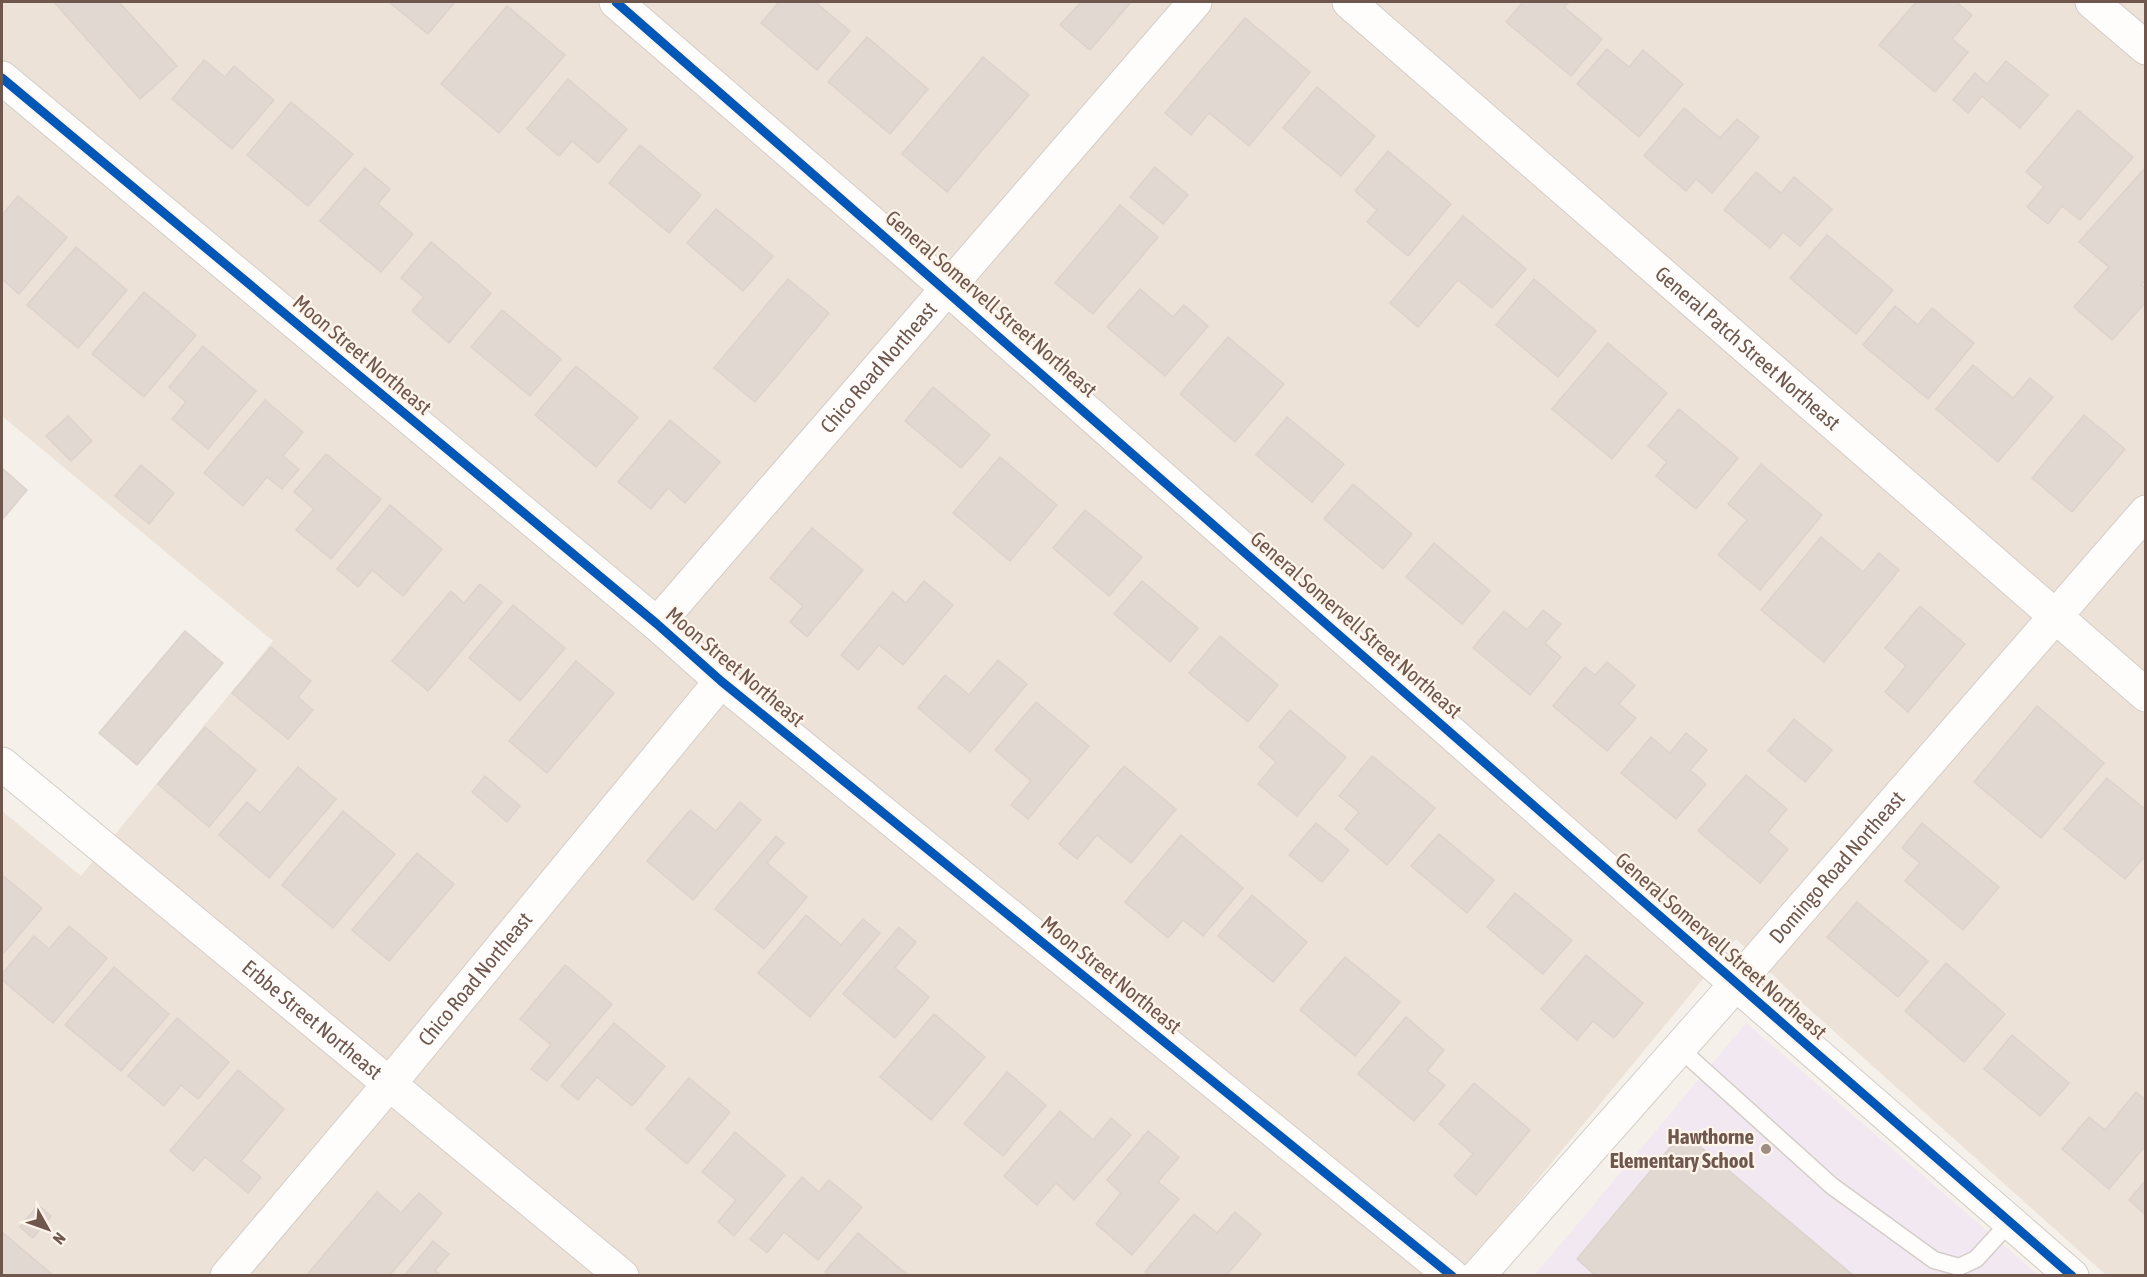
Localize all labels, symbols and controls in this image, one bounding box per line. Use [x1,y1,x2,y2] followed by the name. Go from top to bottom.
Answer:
[881,205,1102,402] street label: General Somervell Street Northeast
[1651,261,1845,435] street label: General Patch Street Northeast
[289,289,437,419] street label: Moon Street Northeast
[815,297,941,437] street label: Chico Road Northeast
[1246,526,1467,723] street label: General Somervell Street Northeast
[662,601,810,731] street label: Moon Street Northeast
[1764,786,1909,948] street label: Domingo Road Northeast
[1611,847,1832,1044] street label: General Somervell Street Northeast
[413,907,536,1050] street label: Chico Road Northeast
[1037,910,1186,1038] street label: Moon Street Northeast
[238,955,387,1084] street label: Erbbe Street Northeast
[1610,1124,1754,1172] place label: Hawthorne Elementary School
[1759,1142,1773,1156] marker: Hawthorne Elementary School
[18,1199,78,1259] north arrow
[50,1229,69,1248] text: N

